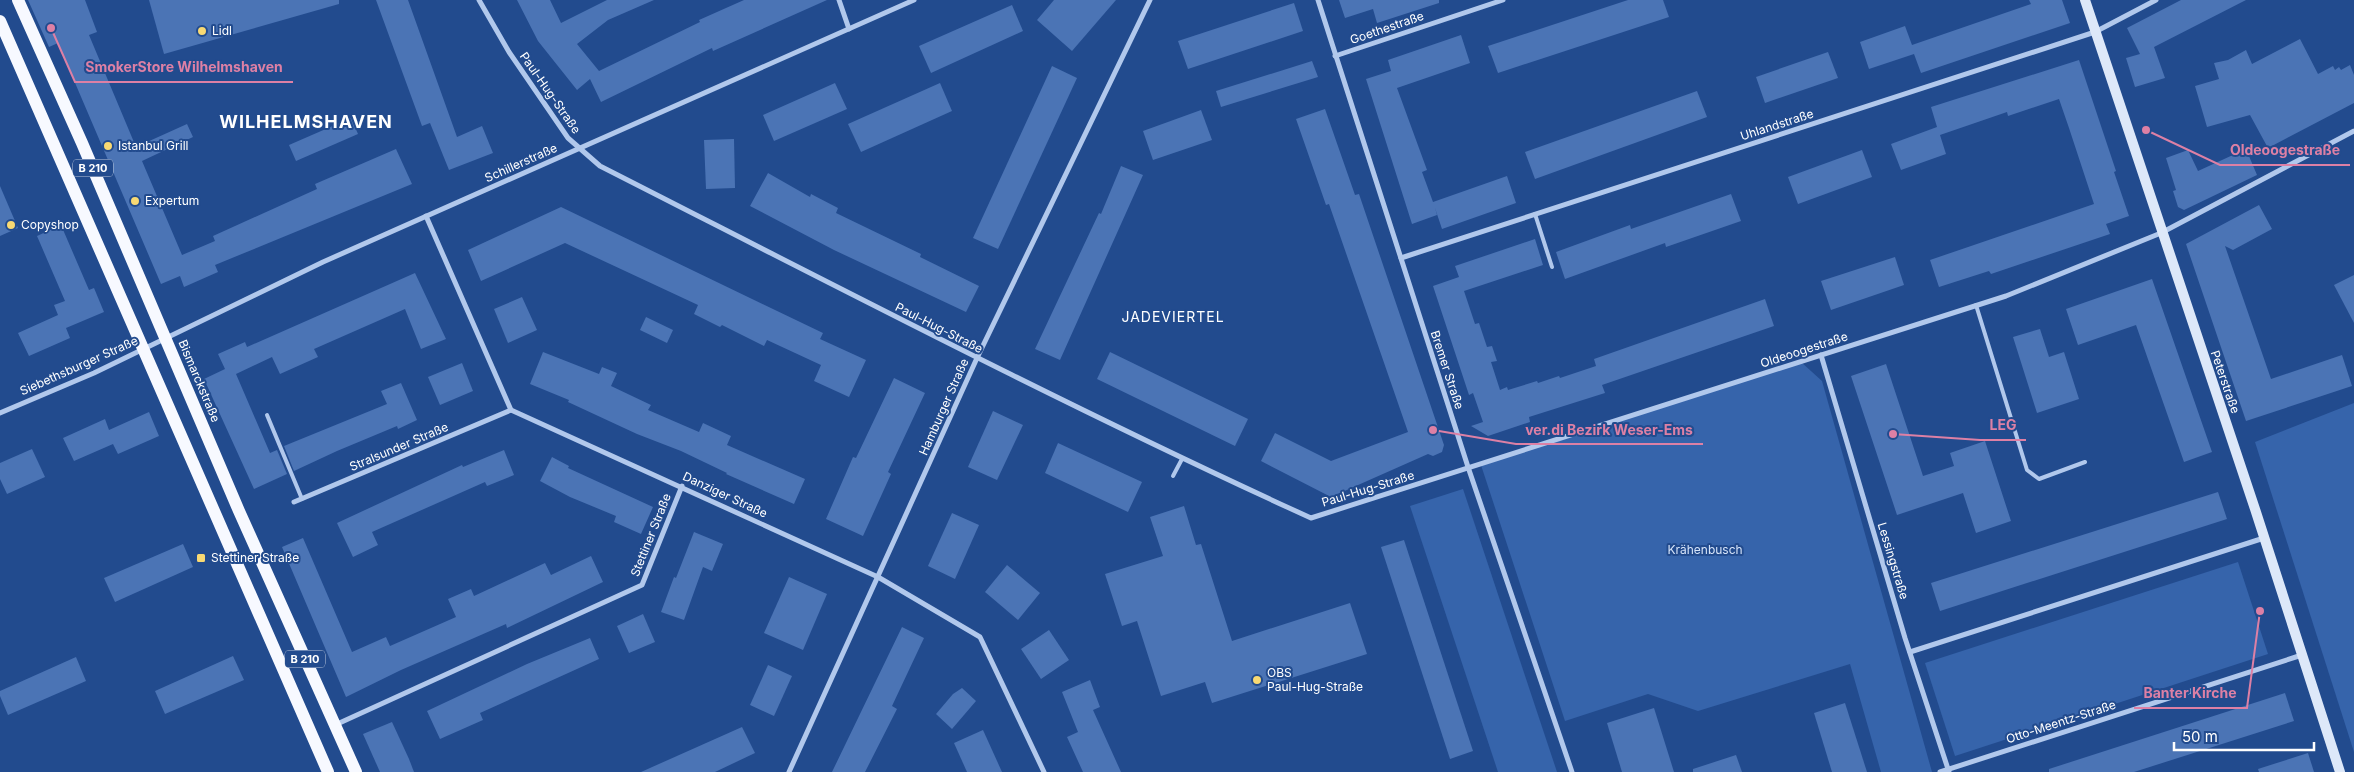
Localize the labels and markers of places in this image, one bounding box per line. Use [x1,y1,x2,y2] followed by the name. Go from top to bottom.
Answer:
[212,23,232,38] place label: Lidl
[196,25,208,37] marker: Lidl
[75,53,293,82] callout: SmokerStore Wilhelmshaven
[2220,136,2350,165] callout: Oldeoogestraße
[118,138,188,153] place label: Istanbul Grill
[102,140,114,152] marker: Istanbul Grill
[145,193,199,208] place label: Expertum
[129,195,141,207] marker: Expertum
[21,217,79,232] place label: Copyshop
[5,219,17,231] marker: Copyshop
[1980,411,2026,440] callout: LEG
[1516,415,1703,444] callout: ver.di Bezirk Weser-Ems
[211,550,299,565] place label: Stettiner Straße
[195,552,207,564] marker: Stettiner Straße
[1267,665,1363,694] place label: OBS Paul-Hug-Straße
[1251,674,1263,686] marker: OBS Paul-Hug-Straße
[2134,679,2247,708] callout: Banter Kirche

